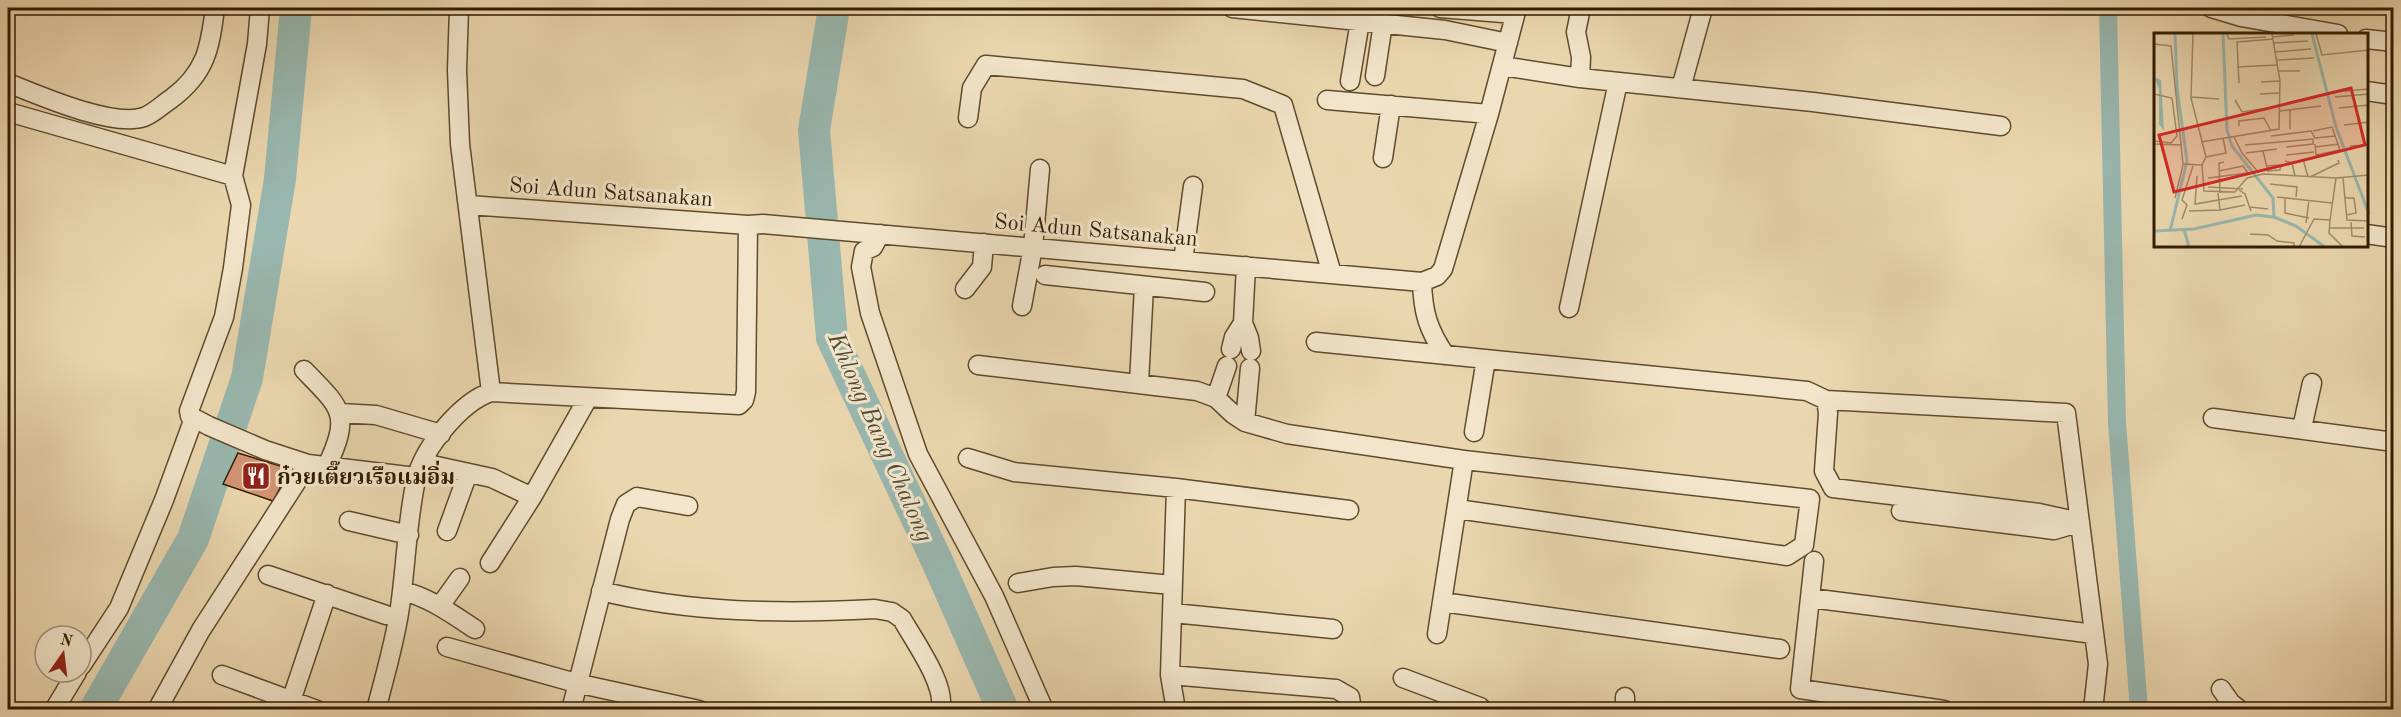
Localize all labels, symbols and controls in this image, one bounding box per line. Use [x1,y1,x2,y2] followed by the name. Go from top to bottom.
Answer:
[2154,33,2368,248] inset map
[508,175,714,211] street label: Soi Adun Satsanakan
[993,211,1199,251] street label: Soi Adun Satsanakan
[822,329,936,547] water label: Khlong Bang Chalong
[240,460,272,492] restaurant icon: ก๋วยเตี๊ยวเรือแม่อิ่ม
[277,460,455,489] place label: ก๋วยเตี๊ยวเรือแม่อิ่ม
[33,624,93,684] north arrow
[58,632,75,651] text: N

